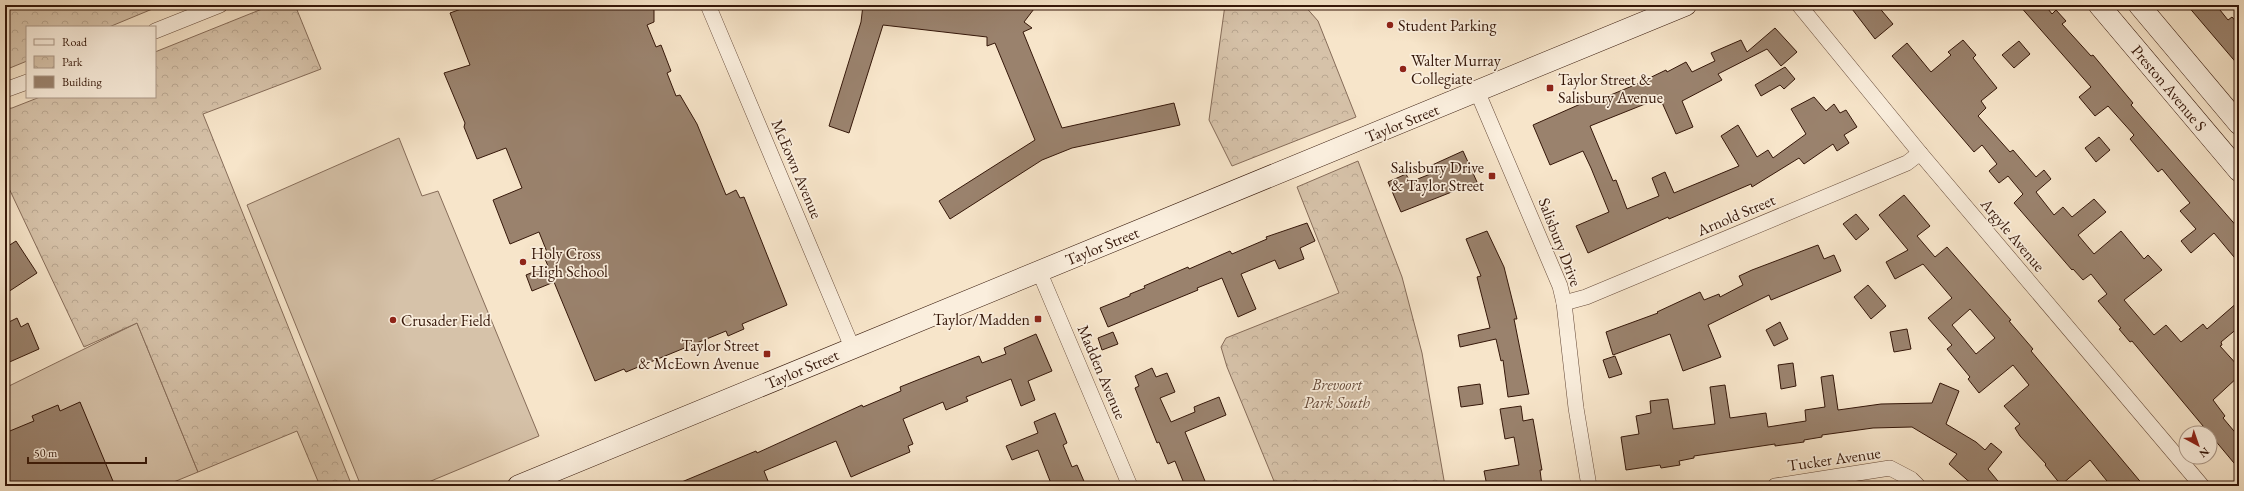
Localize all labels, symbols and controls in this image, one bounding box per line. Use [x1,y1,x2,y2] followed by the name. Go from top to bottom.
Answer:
[1398,15,1498,36] place label: Student Parking
[1385,20,1395,30] marker: Student Parking
[26,26,156,98] legend
[62,34,88,50] text: Road
[2127,40,2211,136] street label: Preston Avenue S
[1411,50,1502,89] place label: Walter Murray Collegiate
[62,54,83,70] text: Park
[1398,64,1408,74] marker: Walter Murray Collegiate
[1558,69,1663,108] place label: Taylor Street & Salisbury Avenue
[62,74,103,90] text: Building
[1545,83,1555,93] marker: Taylor Street & Salisbury Avenue
[1362,99,1442,147] street label: Taylor Street
[767,116,827,222] street label: McEown Avenue
[1391,157,1484,196] place label: Salisbury Drive & Taylor Street
[1487,171,1497,181] marker: Salisbury Drive & Taylor Street
[1693,189,1778,241] street label: Arnold Street
[1976,193,2050,276] street label: Argyle Avenue
[1534,195,1586,289] street label: Salisbury Drive
[1062,222,1142,270] street label: Taylor Street
[531,243,608,282] place label: Holy Cross High School
[518,257,528,267] marker: Holy Cross High School
[933,309,1031,330] place label: Taylor/Madden
[401,310,492,331] place label: Crusader Field
[1033,314,1043,324] marker: Taylor/Madden
[388,315,398,325] marker: Crusader Field
[1073,322,1131,422] street label: Madden Avenue
[638,335,759,374] place label: Taylor Street & McEown Avenue
[762,344,842,394] street label: Taylor Street
[762,349,772,359] marker: Taylor Street & McEown Avenue
[1304,374,1370,413] park label: Brevoort Park South
[2178,425,2218,465] north arrow
[28,439,146,465] scale bar
[1786,442,1882,476] street label: Tucker Avenue
[2196,444,2212,461] text: N
[34,445,58,461] text: 50 m

